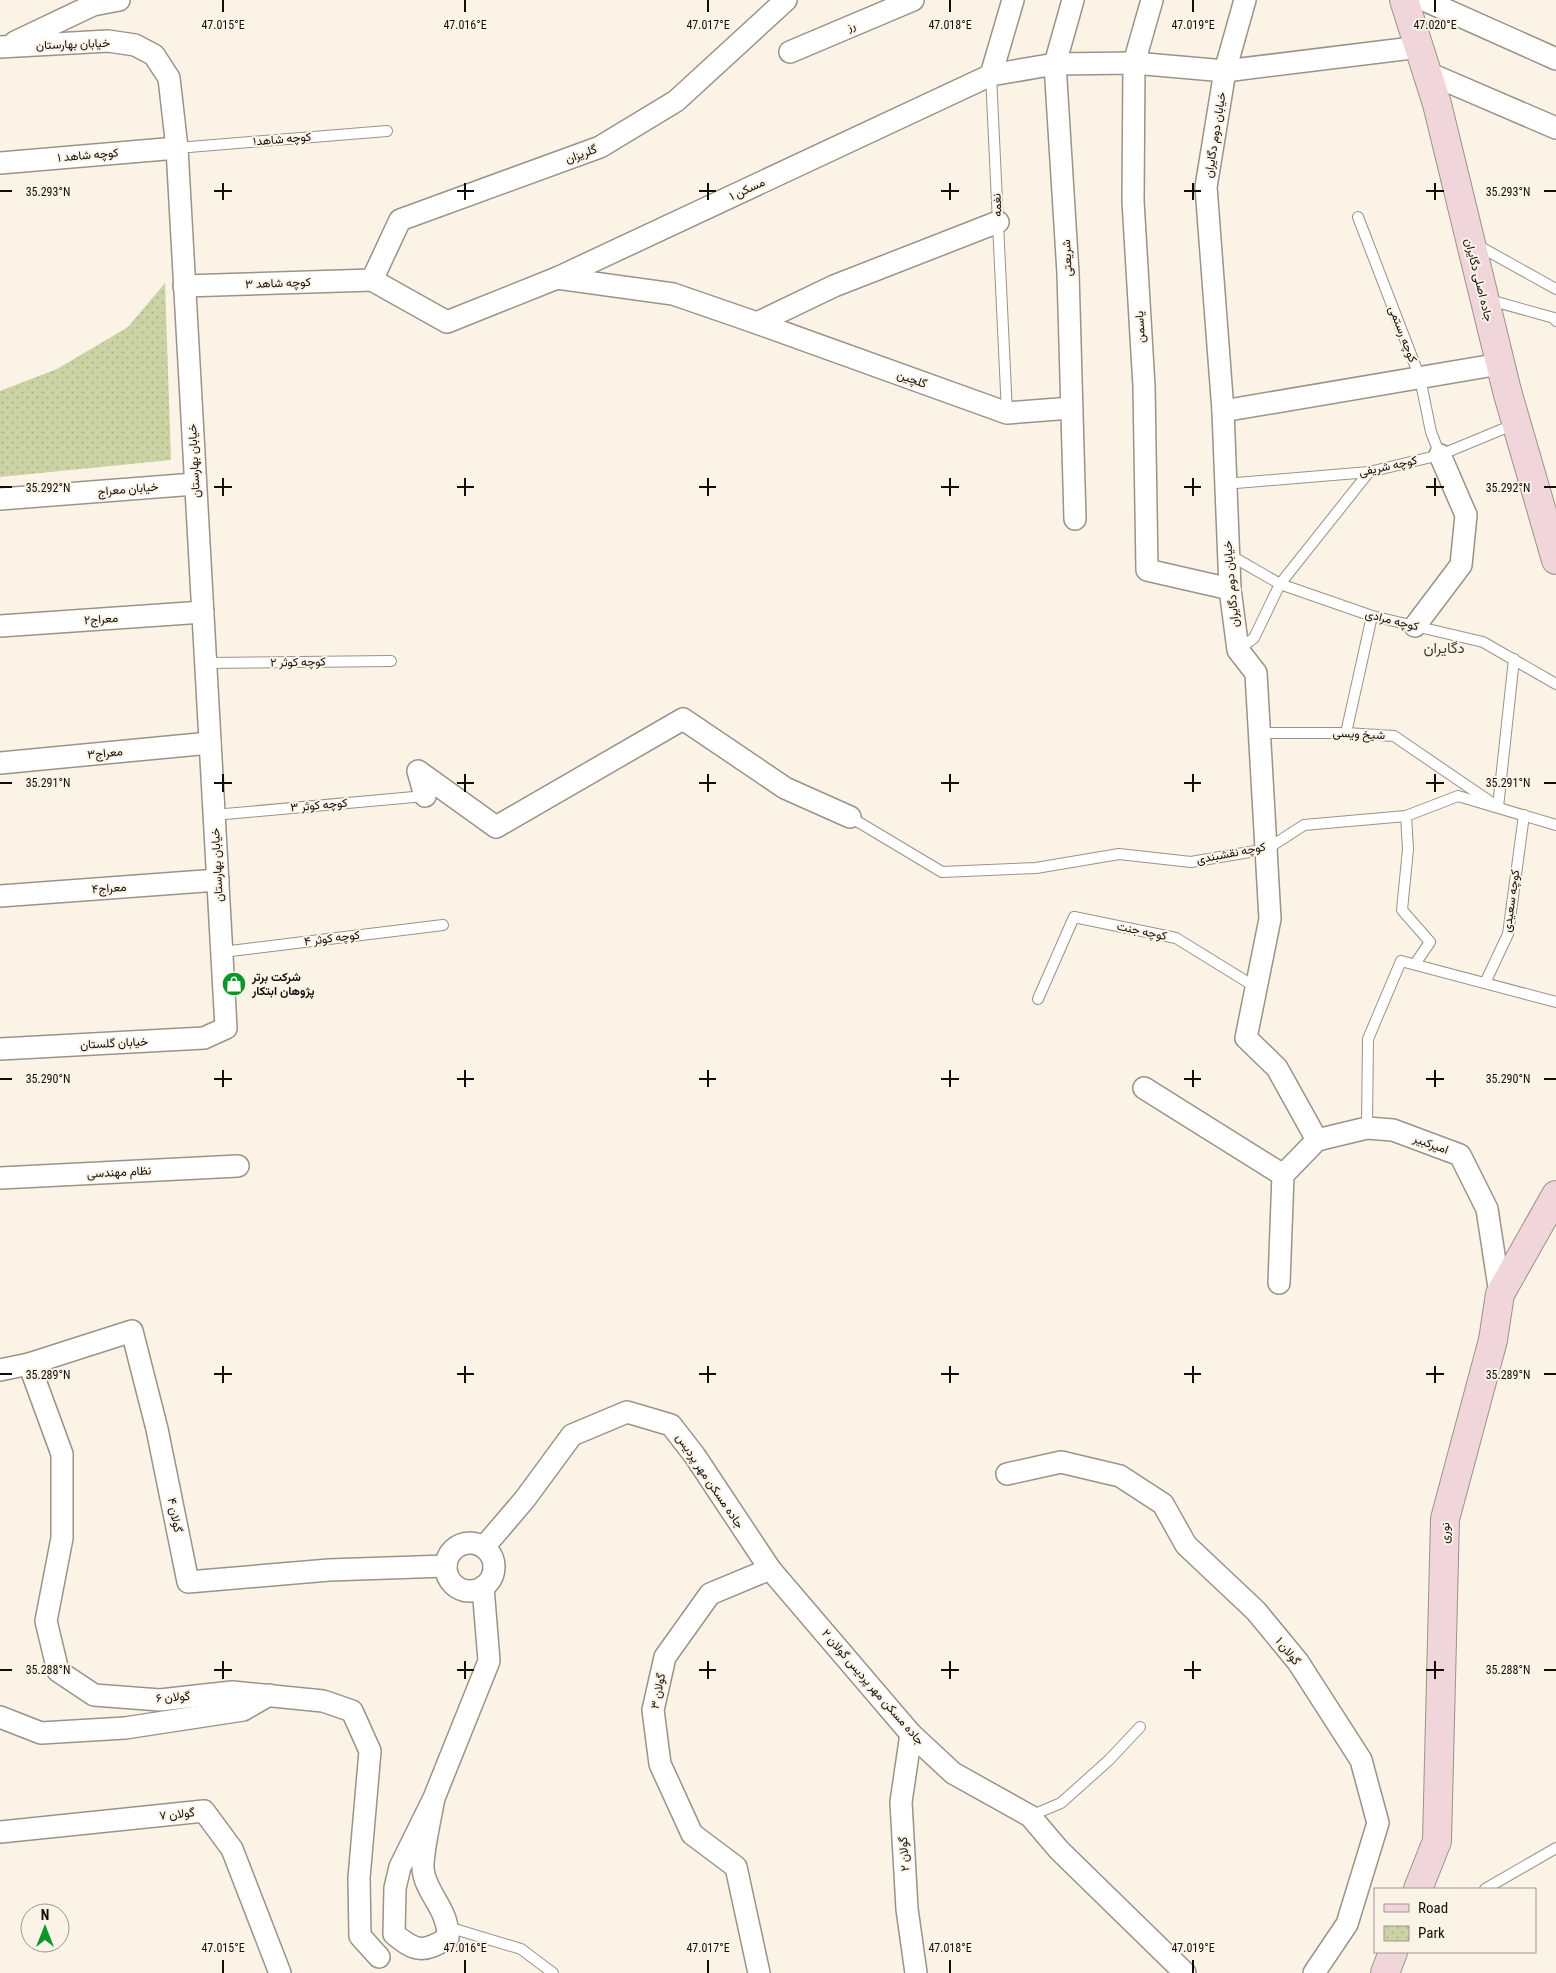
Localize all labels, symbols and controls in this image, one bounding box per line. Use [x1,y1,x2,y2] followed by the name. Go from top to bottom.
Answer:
[201,18,245,32] text: 47.015°E
[443,18,487,32] text: 47.016°E
[686,18,730,32] text: 47.017°E
[844,18,858,35] street label: رز
[928,18,972,32] text: 47.018°E
[1171,18,1215,32] text: 47.019°E
[1413,18,1457,32] text: 47.020°E
[36,36,110,53] street label: خیابان بهارستان
[1201,91,1230,179] street label: خیابان دوم دگایران
[252,129,312,150] street label: کوچه شاهد۱
[563,142,599,167] street label: گلریزان
[57,145,119,166] street label: کوچه شاهد ۱
[727,175,767,204] street label: مسکن ۱
[26,185,70,199] text: 35.293°N
[1486,185,1530,199] text: 35.293°N
[989,193,1005,217] street label: نغمه
[1461,237,1496,323] street label: جاده اصلی دگایران
[1059,239,1076,277] street label: شریعتی
[245,275,311,292] street label: کوچه شاهد ۳
[1385,304,1420,365] street label: کوچه رستمی
[1132,310,1149,343] street label: یاسمن
[895,367,929,392] street label: گلچین
[185,424,204,498] street label: خیابان بهارستان
[1358,453,1419,480] street label: کوچه شریفی
[97,479,159,501] street label: خیابان معراج
[26,481,70,495] text: 35.292°N
[1486,481,1530,495] text: 35.292°N
[1220,540,1243,628] street label: خیابان دوم دگایران
[1363,607,1420,634] street label: کوچه مرادی
[83,611,119,629] street label: معراج۲
[1423,639,1465,657] district label: دگایران
[270,655,326,670] street label: کوچه کوثر ۲
[1332,726,1386,744] street label: شیخ ویسی
[86,744,124,764] street label: معراج۳
[26,776,70,790] text: 35.291°N
[1486,776,1530,790] text: 35.291°N
[290,796,348,815] street label: کوچه کوثر ۳
[208,828,227,902] street label: خیابان بهارستان
[1195,839,1267,868] street label: کوچه نقشبندی
[1500,869,1523,933] street label: کوچه سعیدی
[91,880,127,898] street label: معراج۴
[1115,919,1168,944] street label: کوچه جنت
[303,928,361,949] street label: کوچه کوثر ۴
[251,970,314,999] place label: شرکت برتر پژوهان ابتکار
[221,971,247,997] shop icon: شرکت برتر پژوهان ابتکار
[80,1034,148,1052] street label: خیابان گلستان
[26,1072,70,1086] text: 35.290°N
[1486,1072,1530,1086] text: 35.290°N
[1410,1131,1450,1158] street label: امیرکبیر
[86,1163,152,1182] street label: نظام مهندسی
[26,1368,70,1382] text: 35.289°N
[1486,1368,1530,1382] text: 35.289°N
[672,1431,747,1532] street label: جاده مسکن مهر پردیس
[164,1496,185,1534] street label: گولان ۴
[1437,1522,1454,1544] street label: نوری
[818,1626,927,1748] street label: جاده مسکن مهر پردیس گولان ۲
[1272,1634,1303,1668] street label: گولان ۱
[26,1663,70,1677] text: 35.288°N
[1486,1663,1530,1677] text: 35.288°N
[648,1672,669,1710] street label: گولان ۳
[155,1689,191,1706] street label: گولان ۶
[159,1805,195,1824] street label: گولان ۷
[896,1836,913,1872] street label: گولان ۲
[1374,1888,1536,1953] legend
[1418,1899,1448,1917] text: Road
[20,1903,70,1953] north arrow
[41,1907,49,1923] text: N
[1418,1924,1445,1942] text: Park
[201,1941,245,1955] text: 47.015°E
[443,1941,487,1955] text: 47.016°E
[686,1941,730,1955] text: 47.017°E
[928,1941,972,1955] text: 47.018°E
[1171,1941,1215,1955] text: 47.019°E

